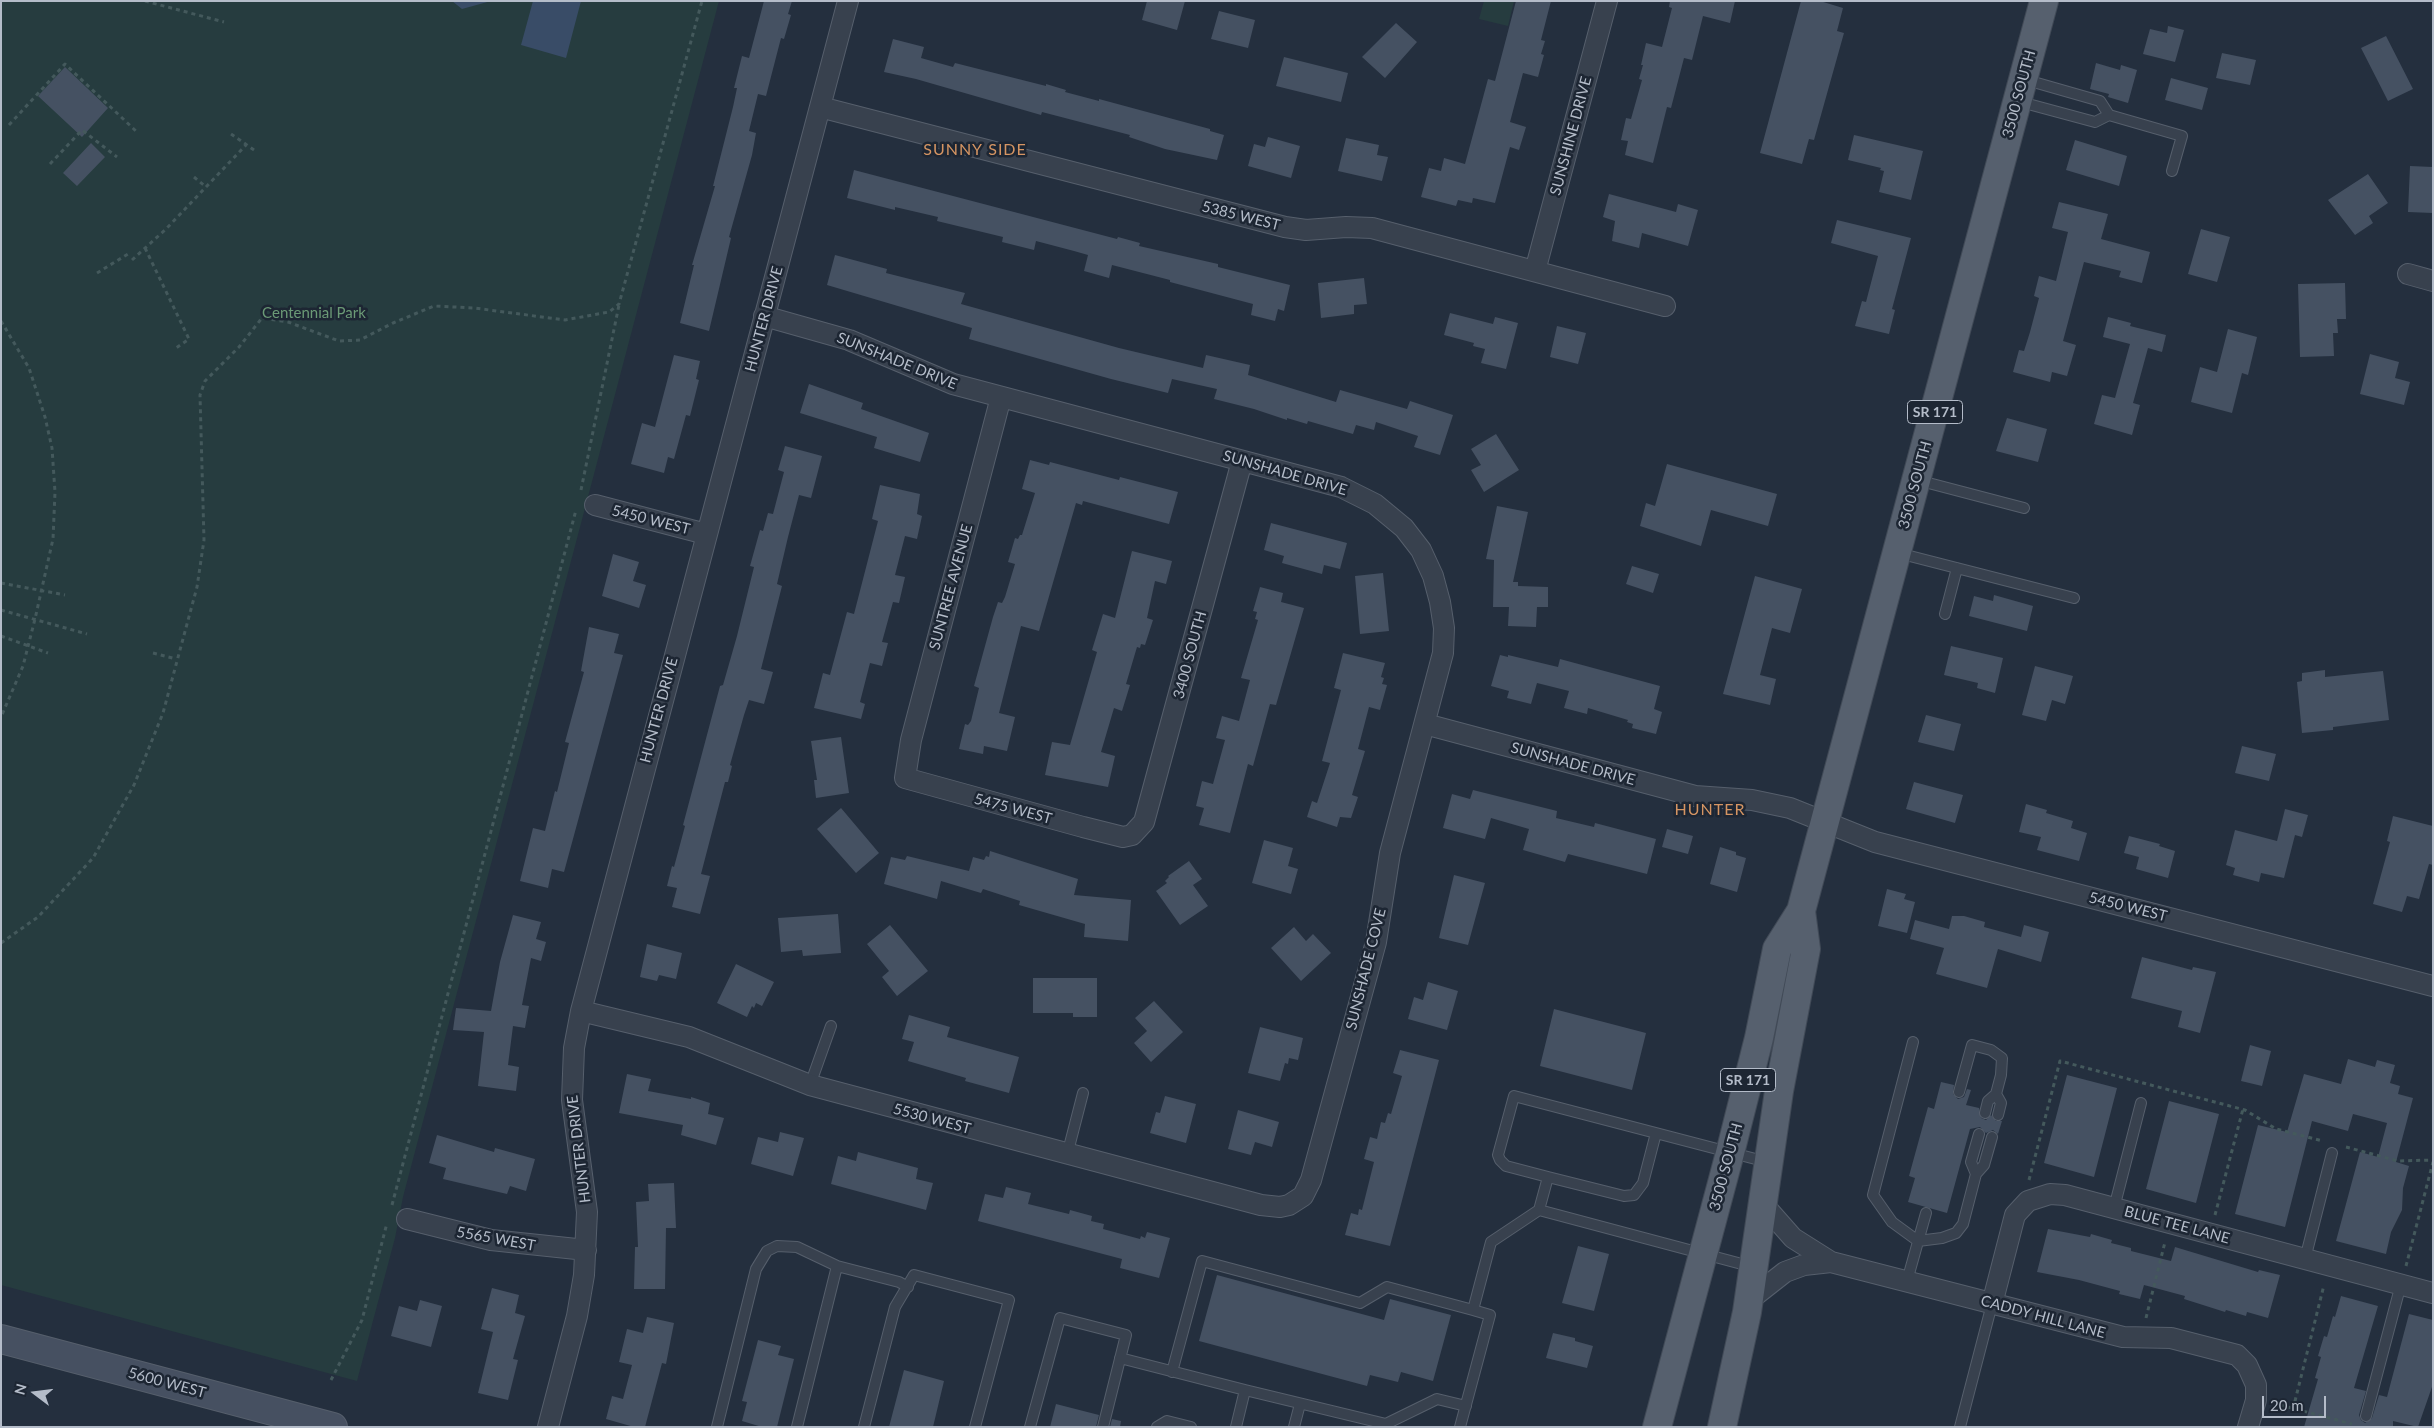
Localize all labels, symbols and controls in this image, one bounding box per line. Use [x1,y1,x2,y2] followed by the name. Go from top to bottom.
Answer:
[1999,48,2039,140] street label: 3500 SOUTH
[1546,75,1596,197] street label: SUNSHINE DRIVE
[922,140,1028,160] district label: SUNNY SIDE
[1200,198,1282,234] street label: 5385 WEST
[741,264,787,374] street label: HUNTER DRIVE
[262,304,366,322] park label: Centennial Park
[834,329,960,393] street label: SUNSHADE DRIVE
[1908,401,1962,424] road number: SR 171
[1895,439,1935,531] street label: 3500 SOUTH
[1221,447,1349,499] street label: SUNSHADE DRIVE
[610,502,692,538] street label: 5450 WEST
[926,522,976,652] street label: SUNTREE AVENUE
[1170,609,1210,701] street label: 3400 SOUTH
[636,655,682,765] street label: HUNTER DRIVE
[1509,739,1637,789] street label: SUNSHADE DRIVE
[972,790,1054,828] street label: 5475 WEST
[1674,800,1746,820] district label: HUNTER
[2087,889,2169,925] street label: 5450 WEST
[1342,906,1390,1032] street label: SUNSHADE COVE
[1720,1068,1776,1092] road number: SR 171
[563,1094,595,1204] street label: HUNTER DRIVE
[891,1100,973,1138] street label: 5530 WEST
[1706,1121,1746,1213] street label: 3500 SOUTH
[2122,1202,2232,1248] street label: BLUE TEE LANE
[455,1223,537,1255] street label: 5565 WEST
[1979,1292,2107,1342] street label: CADDY HILL LANE
[126,1364,208,1402] street label: 5600 WEST
[10,1368,60,1418] north arrow
[10,1382,30,1396] text: N
[2264,1386,2328,1418] scale bar
[2270,1396,2304,1414] text: 20 m

